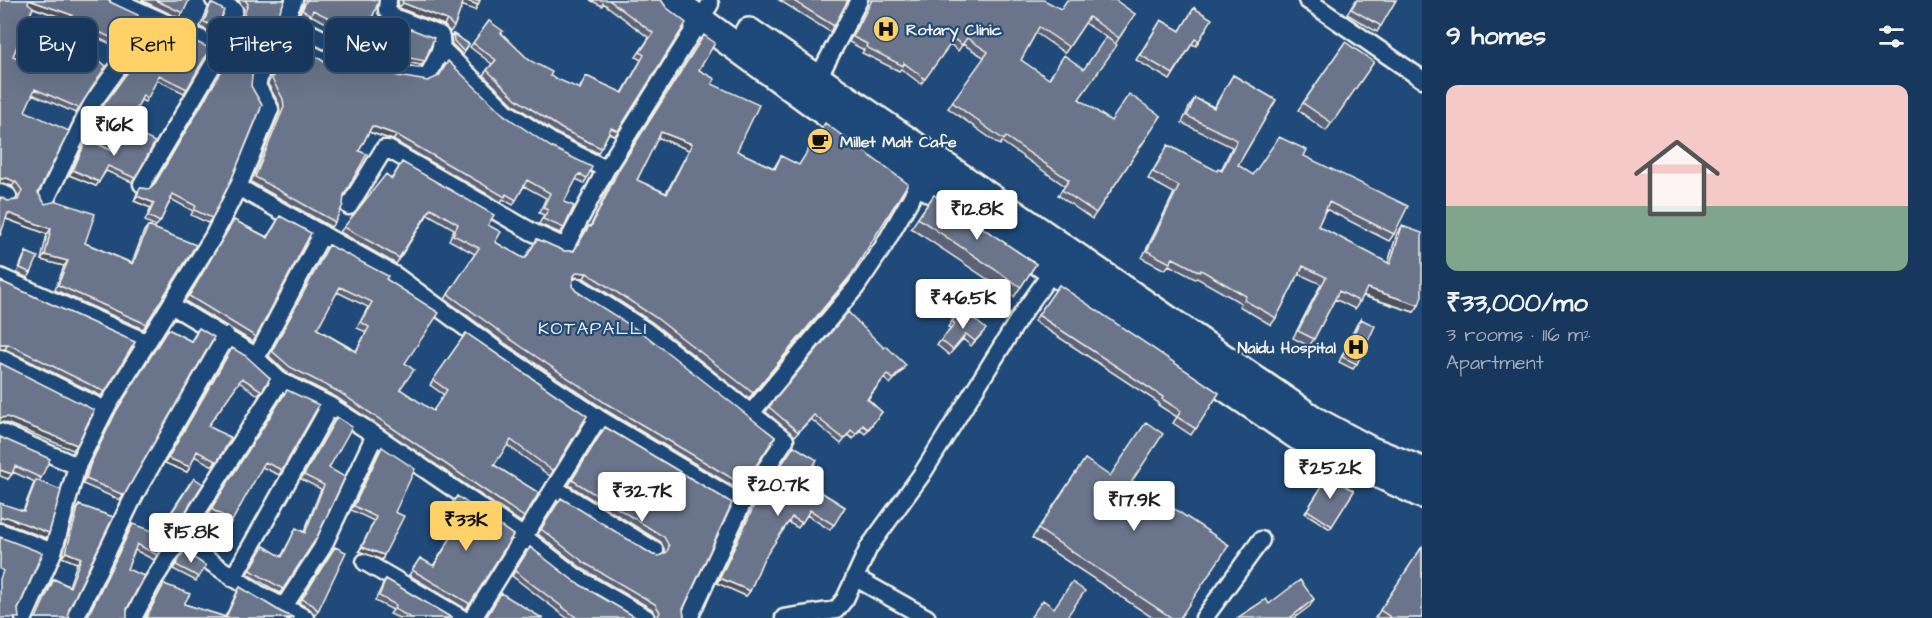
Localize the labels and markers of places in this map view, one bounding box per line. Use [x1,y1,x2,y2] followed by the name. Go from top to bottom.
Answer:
[871,14,901,44] hospital icon: Rotary Clinic
[906,19,1003,42] place label: Rotary Clinic
[78,106,150,157] pin: ₹16K
[805,126,835,156] cafe icon: Millet Malt Cafe
[840,131,957,153] place label: Millet Malt Cafe
[928,190,1026,241] pin: ₹12.8K
[914,279,1012,330] pin: ₹46.5K
[1341,332,1371,362] hospital icon: Naidu Hospital
[1238,337,1336,359] place label: Naidu Hospital
[1281,449,1379,500] pin: ₹25.2K
[729,466,827,517] pin: ₹20.7K
[593,472,691,523] pin: ₹32.7K
[1085,481,1183,532] pin: ₹17.9K
[430,501,502,552] pin: ₹33K
[142,513,240,564] pin: ₹15.8K

